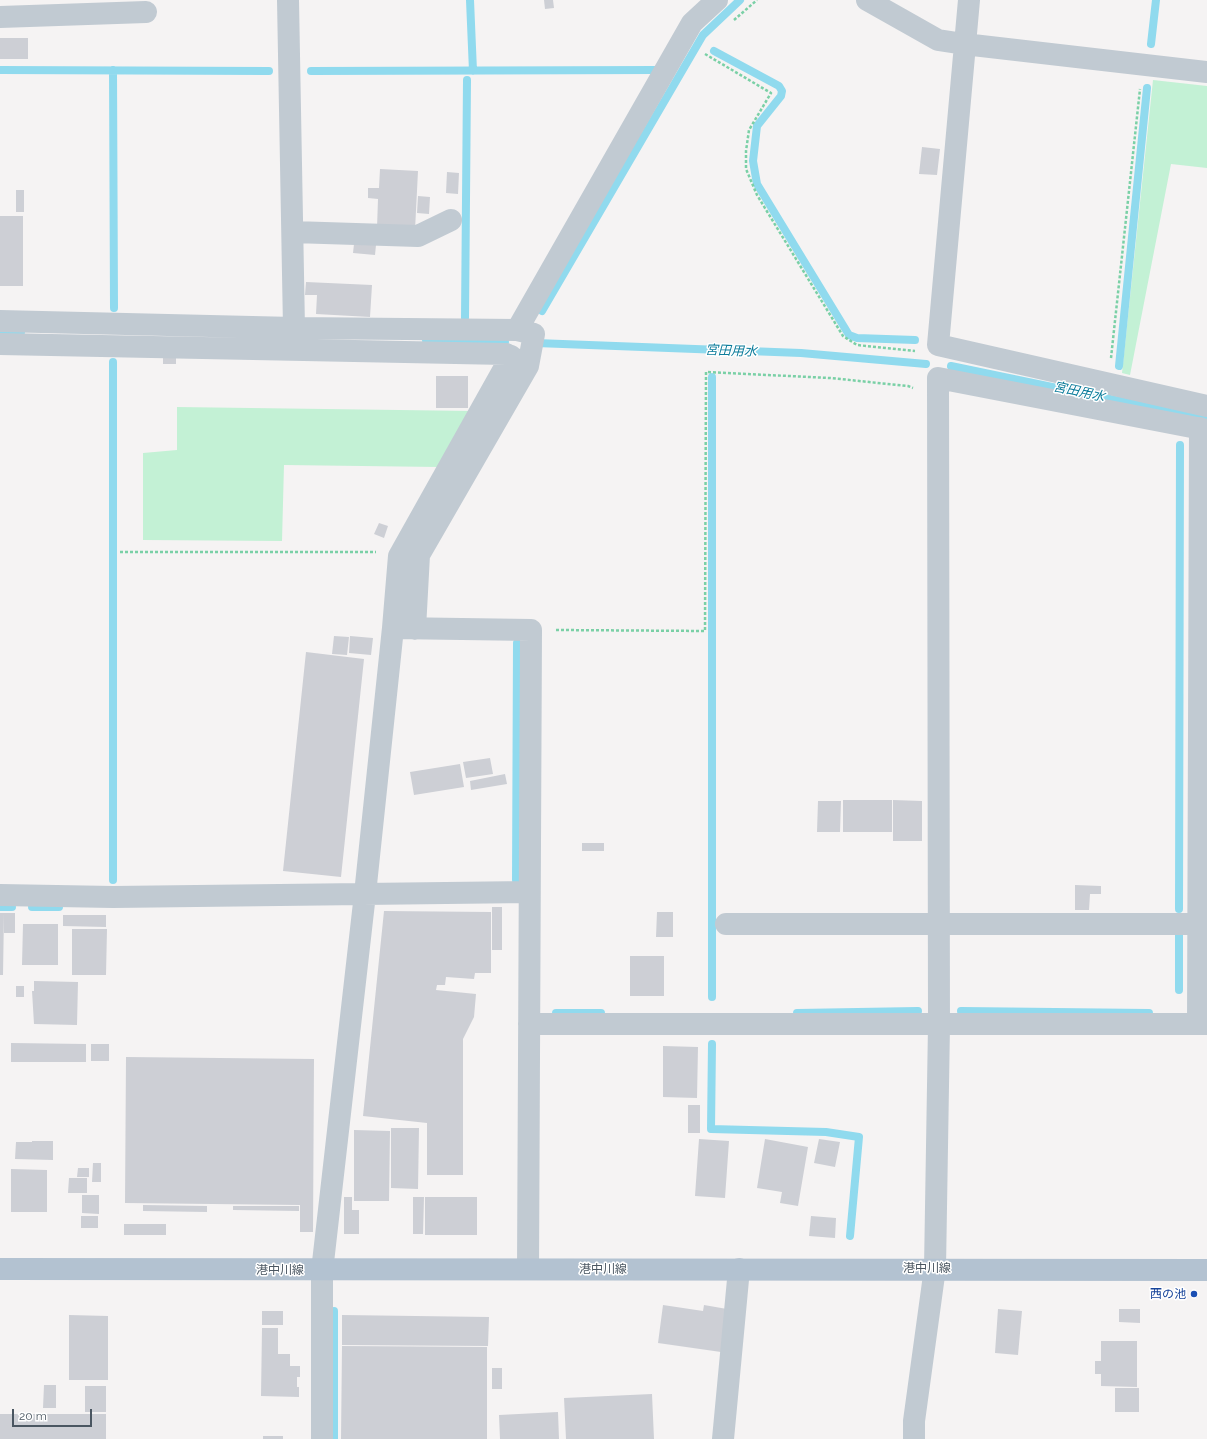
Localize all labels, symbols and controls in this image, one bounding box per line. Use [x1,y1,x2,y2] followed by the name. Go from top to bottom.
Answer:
[705,342,757,360] water label: 宮田用水
[1052,379,1106,405] water label: 宮田用水
[903,1261,951,1275] street label: 港中川線
[579,1262,627,1276] street label: 港中川線
[256,1263,304,1277] street label: 港中川線
[1150,1287,1186,1301] place label: 西の池
[1189,1289,1199,1299] marker: 西の池
[14,1401,94,1427] scale bar
[19,1409,47,1423] text: 20 m

